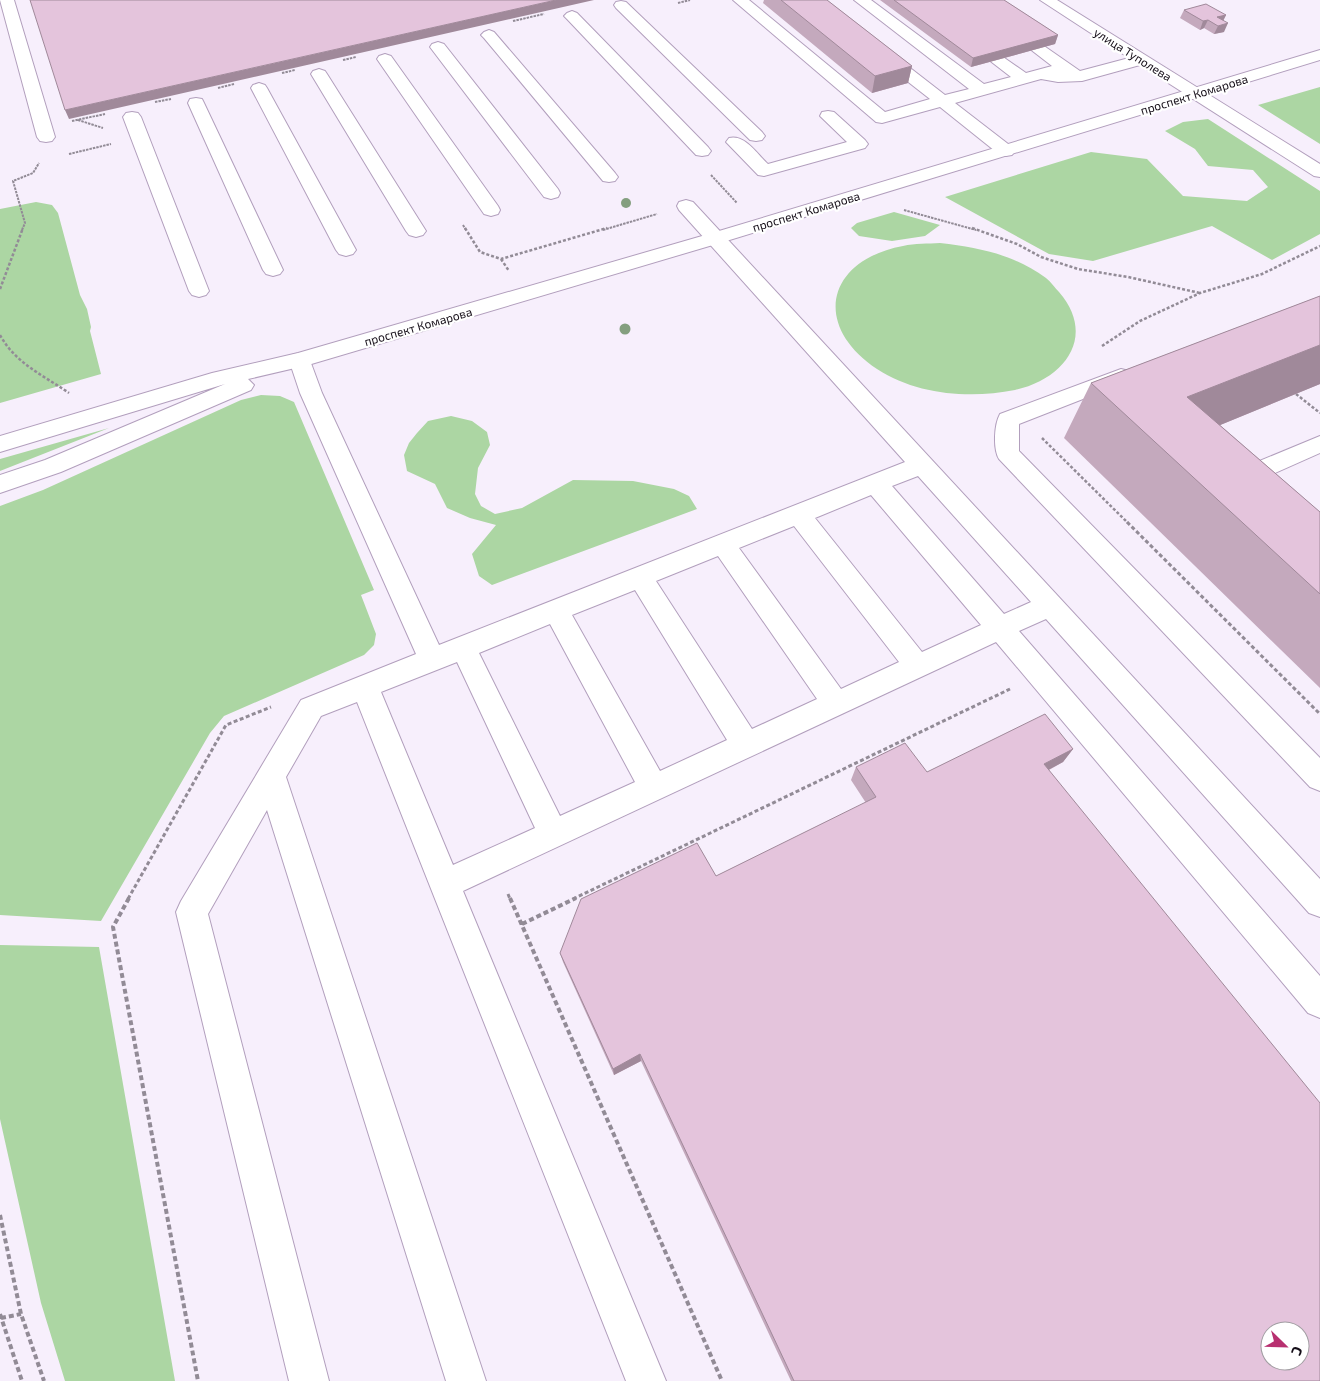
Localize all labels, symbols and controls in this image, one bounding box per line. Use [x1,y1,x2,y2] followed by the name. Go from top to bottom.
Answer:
[1091,25,1174,84] street label: улица Туполева
[1139,71,1249,117] street label: проспект Комарова
[751,188,861,234] street label: проспект Комарова
[362,304,474,348] street label: проспект Комарова
[1260,1321,1310,1371] north arrow
[1288,1344,1307,1358] text: С

